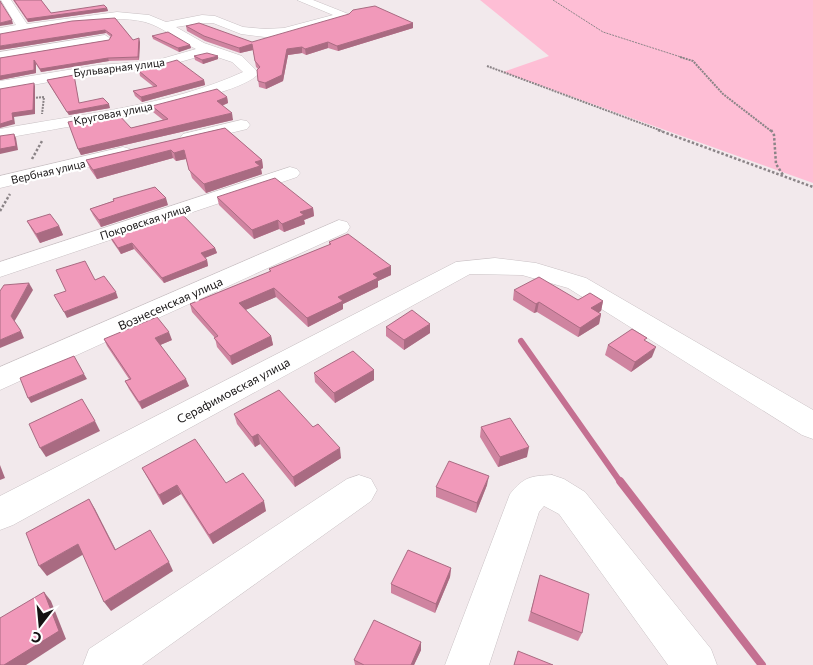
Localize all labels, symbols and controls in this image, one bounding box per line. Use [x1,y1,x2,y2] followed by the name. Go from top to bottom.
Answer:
[73,55,165,79] street label: Бульварная улица
[72,99,154,127] street label: Круговая улица
[10,156,86,186] street label: Вербная улица
[98,200,192,242] street label: Покровская улица
[116,274,224,332] street label: Вознесенская улица
[174,354,292,426] street label: Серафимовская улица
[15,600,65,650] north arrow
[29,628,43,647] text: С

